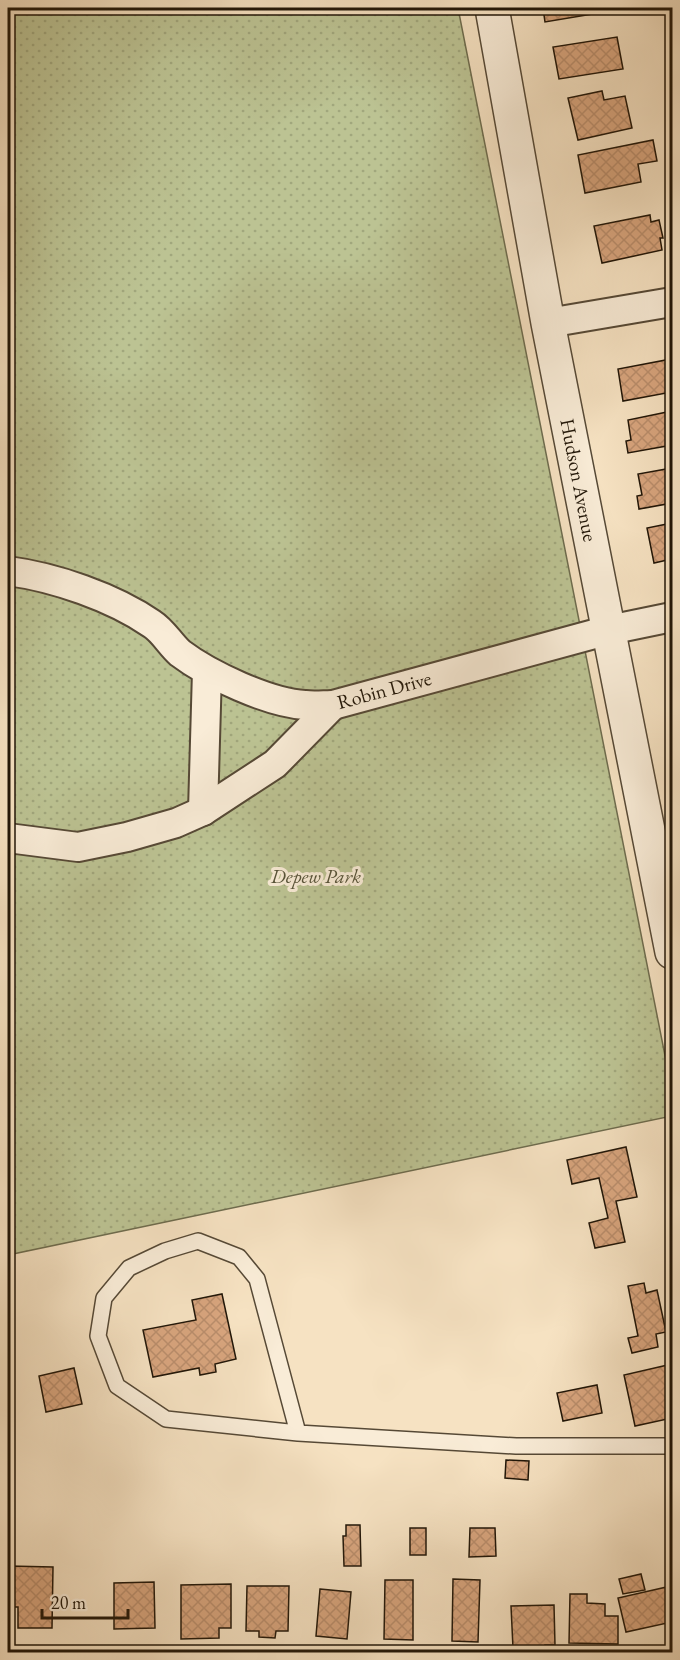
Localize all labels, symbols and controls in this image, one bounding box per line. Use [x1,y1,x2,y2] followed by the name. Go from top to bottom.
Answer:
[554,416,604,544] street label: Hudson Avenue
[334,665,434,715] street label: Robin Drive
[270,863,361,889] park label: Depew Park
[42,1582,128,1620] scale bar
[51,1591,86,1614] text: 20 m

